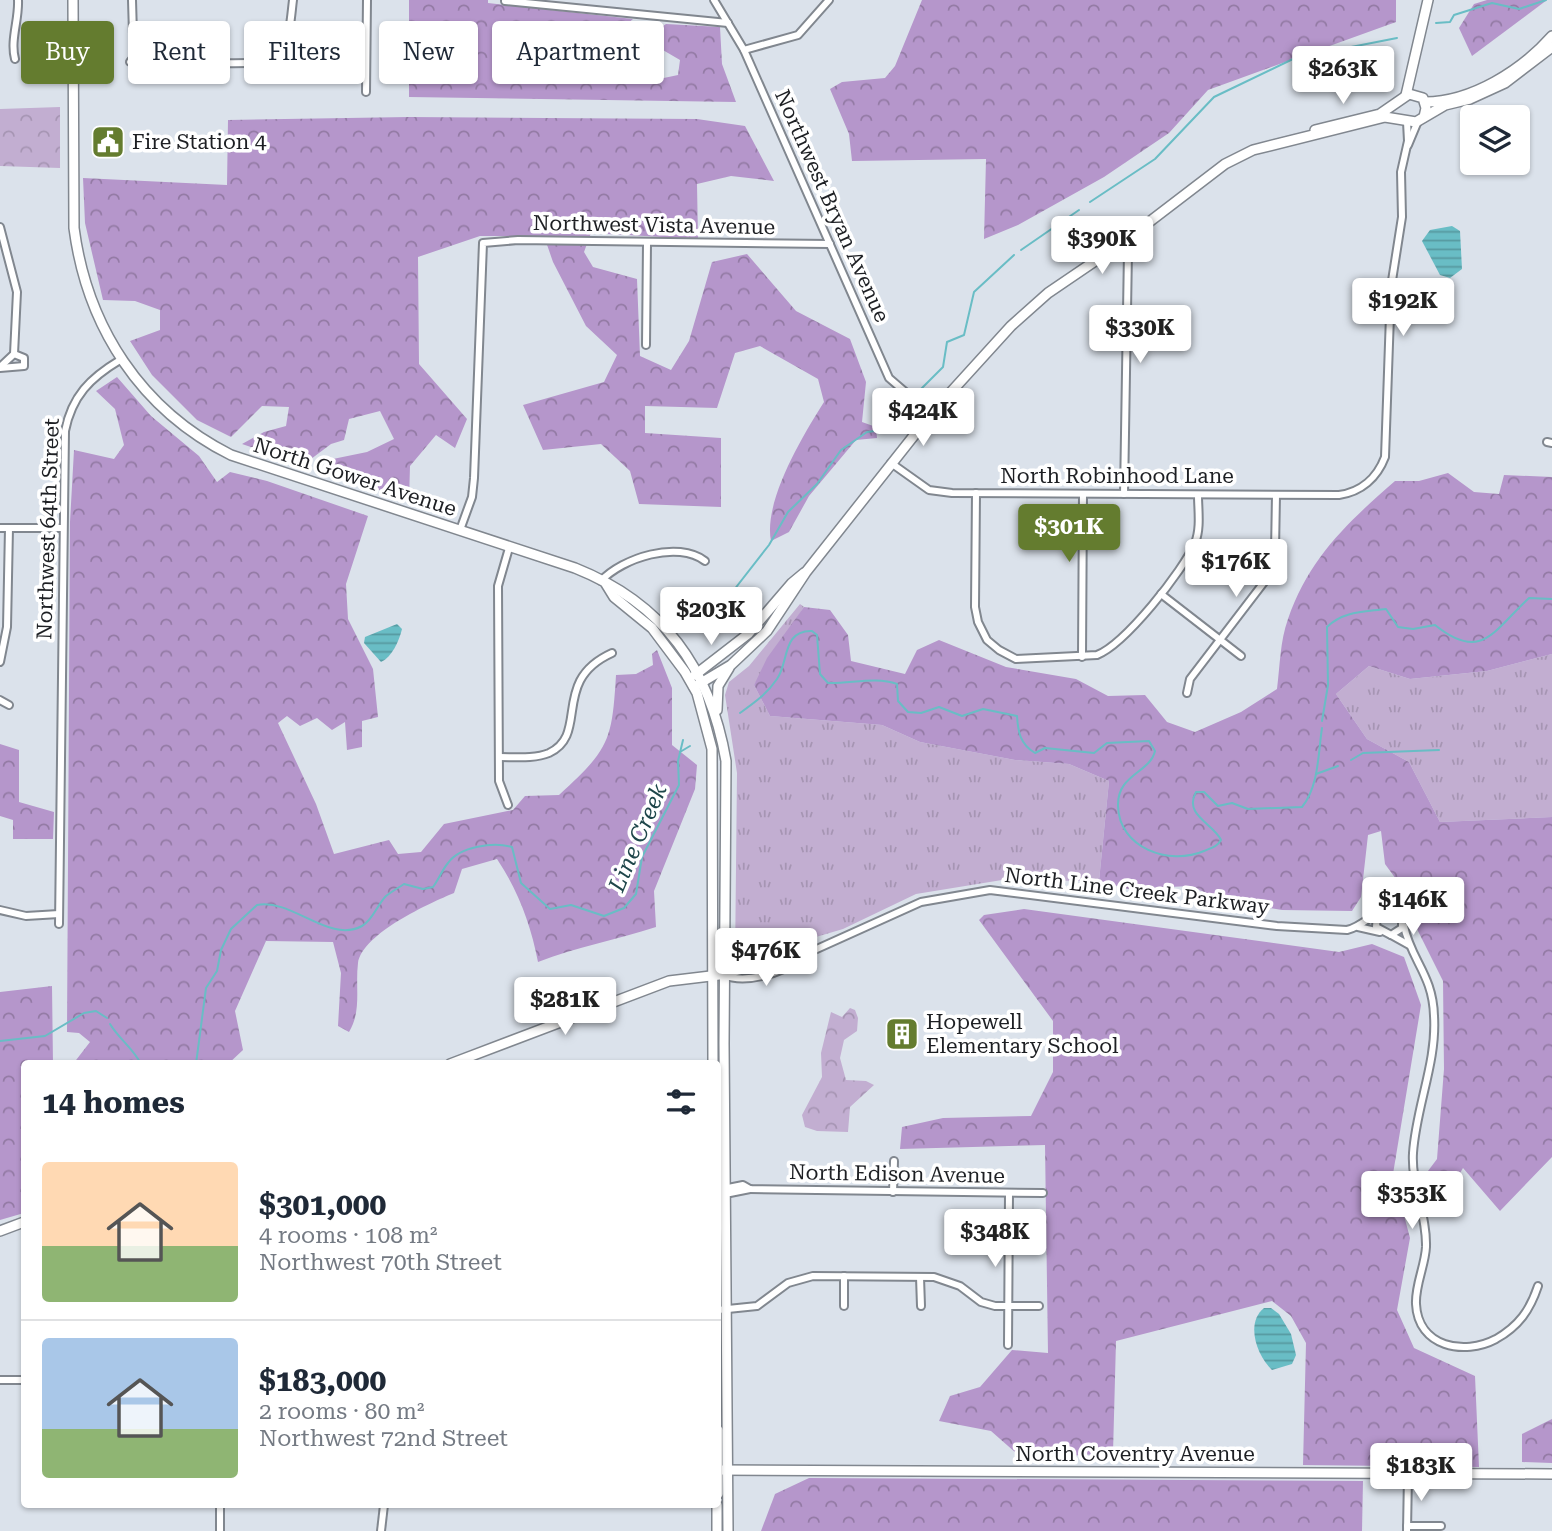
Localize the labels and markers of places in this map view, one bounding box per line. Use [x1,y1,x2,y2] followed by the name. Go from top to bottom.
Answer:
[1294,46,1392,106] pin: $263K
[89,123,127,161] public building icon: Fire Station 4
[132,130,267,154] place label: Fire Station 4
[1053,216,1151,276] pin: $390K
[1354,278,1452,338] pin: $192K
[1091,306,1189,365] pin: $330K
[874,388,972,448] pin: $424K
[1020,504,1118,564] pin: $301K
[1187,540,1285,599] pin: $176K
[662,588,760,647] pin: $203K
[1364,878,1462,937] pin: $146K
[717,928,815,988] pin: $476K
[516,978,614,1037] pin: $281K
[926,1010,1119,1058] place label: Hopewell Elementary School
[883,1015,921,1053] building icon: Hopewell Elementary School
[1363,1172,1461,1231] pin: $353K
[946,1210,1044,1269] pin: $348K
[1372,1444,1470,1503] pin: $183K

